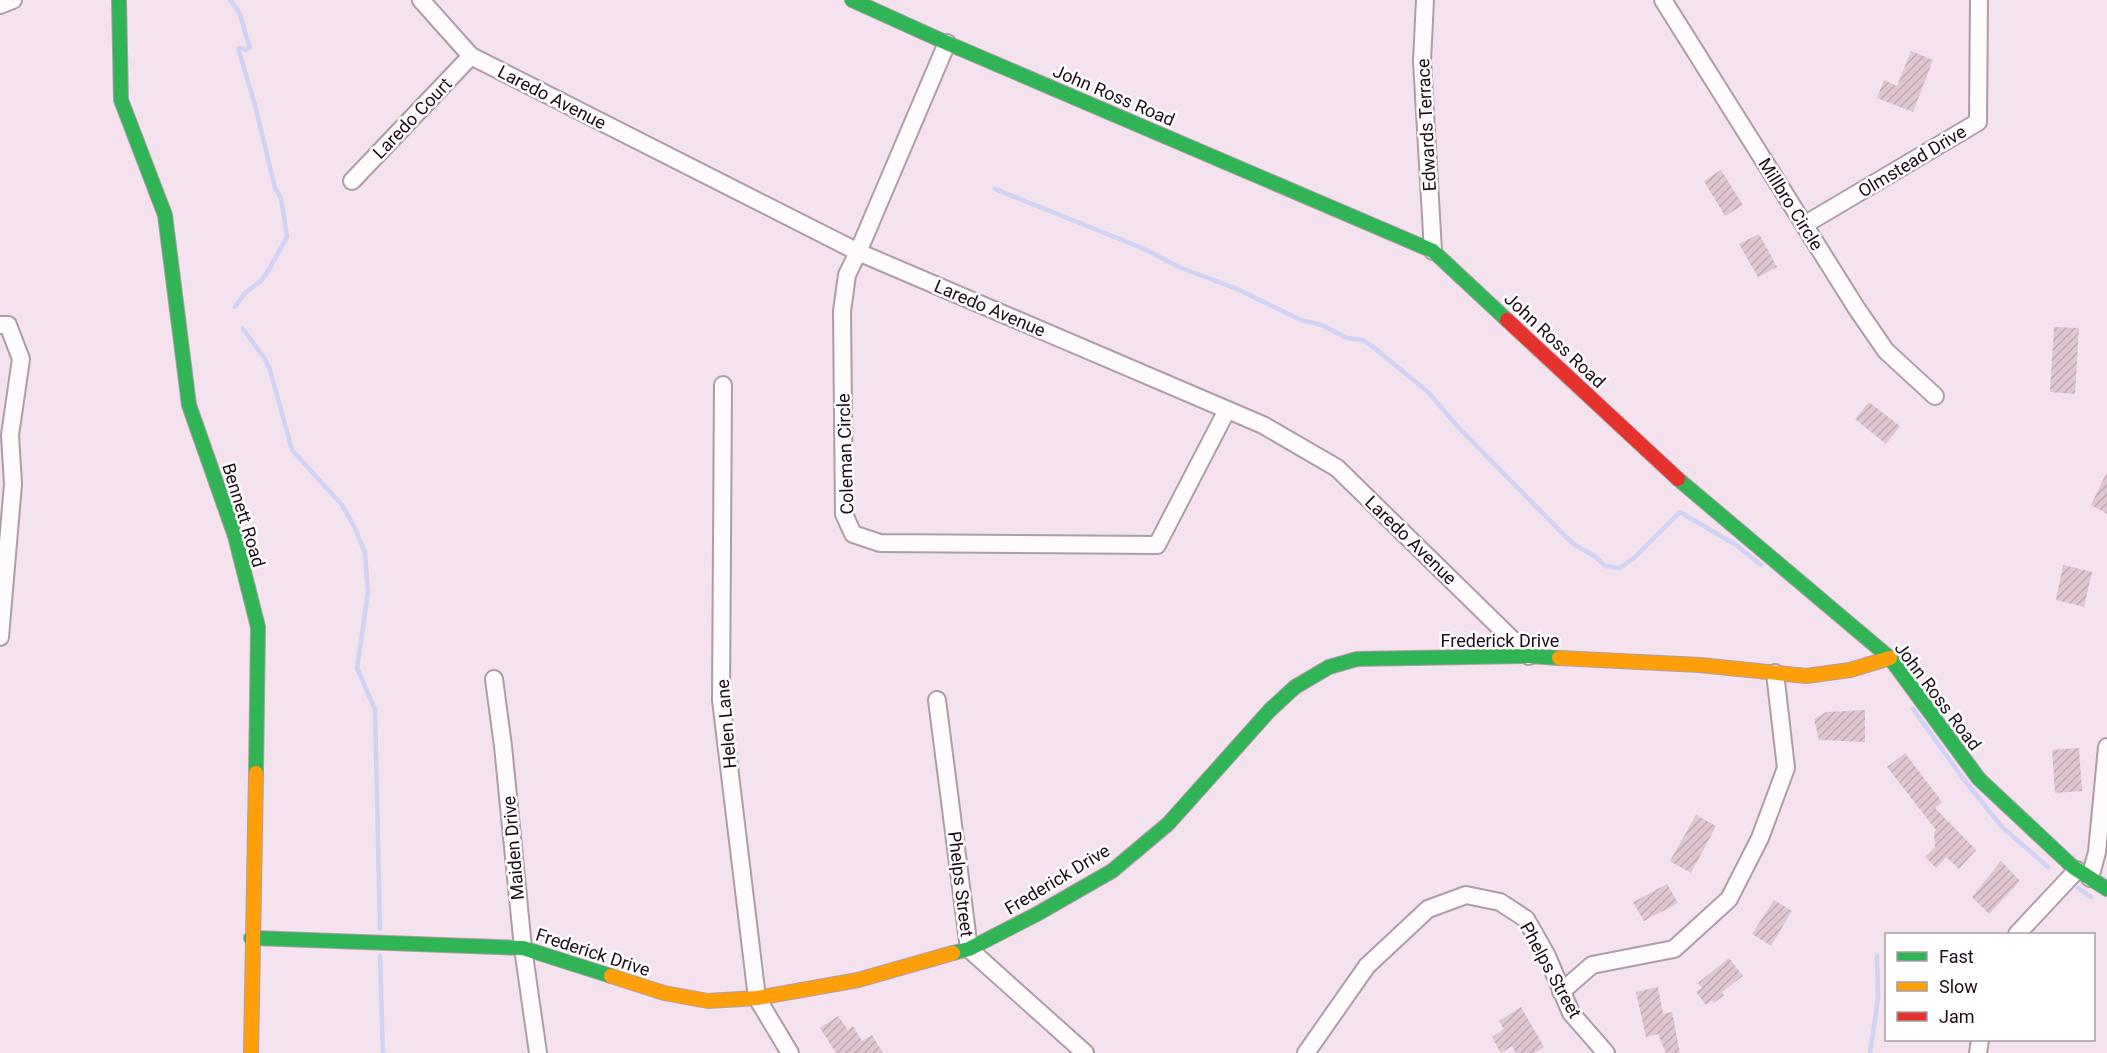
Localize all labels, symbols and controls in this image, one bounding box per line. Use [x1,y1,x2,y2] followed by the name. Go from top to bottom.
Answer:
[1412,58,1440,192] street label: Edwards Terrace
[1050,60,1178,130] street label: John Ross Road
[494,61,610,133] street label: Laredo Avenue
[368,73,456,163] street label: Laredo Court
[1854,121,1970,201] street label: Olmstead Drive
[1754,154,1828,254] street label: Millbro Circle
[931,275,1049,341] street label: Laredo Avenue
[1500,288,1610,392] street label: John Ross Road
[832,393,858,515] street label: Coleman Circle
[218,460,270,570] street label: Bennett Road
[1361,491,1461,589] street label: Laredo Avenue
[1441,630,1559,651] street label: Frederick Drive
[1890,638,1986,754] street label: John Ross Road
[712,678,740,770] street label: Helen Lane
[498,795,528,901] street label: Maiden Drive
[944,830,978,938] street label: Phelps Street
[1001,839,1113,919] street label: Frederick Drive
[1516,918,1586,1022] street label: Phelps Street
[533,924,653,980] street label: Frederick Drive
[1885,933,2095,1041] legend
[1939,946,1974,967] text: Fast
[1939,976,1978,997] text: Slow
[1939,1006,1975,1027] text: Jam

